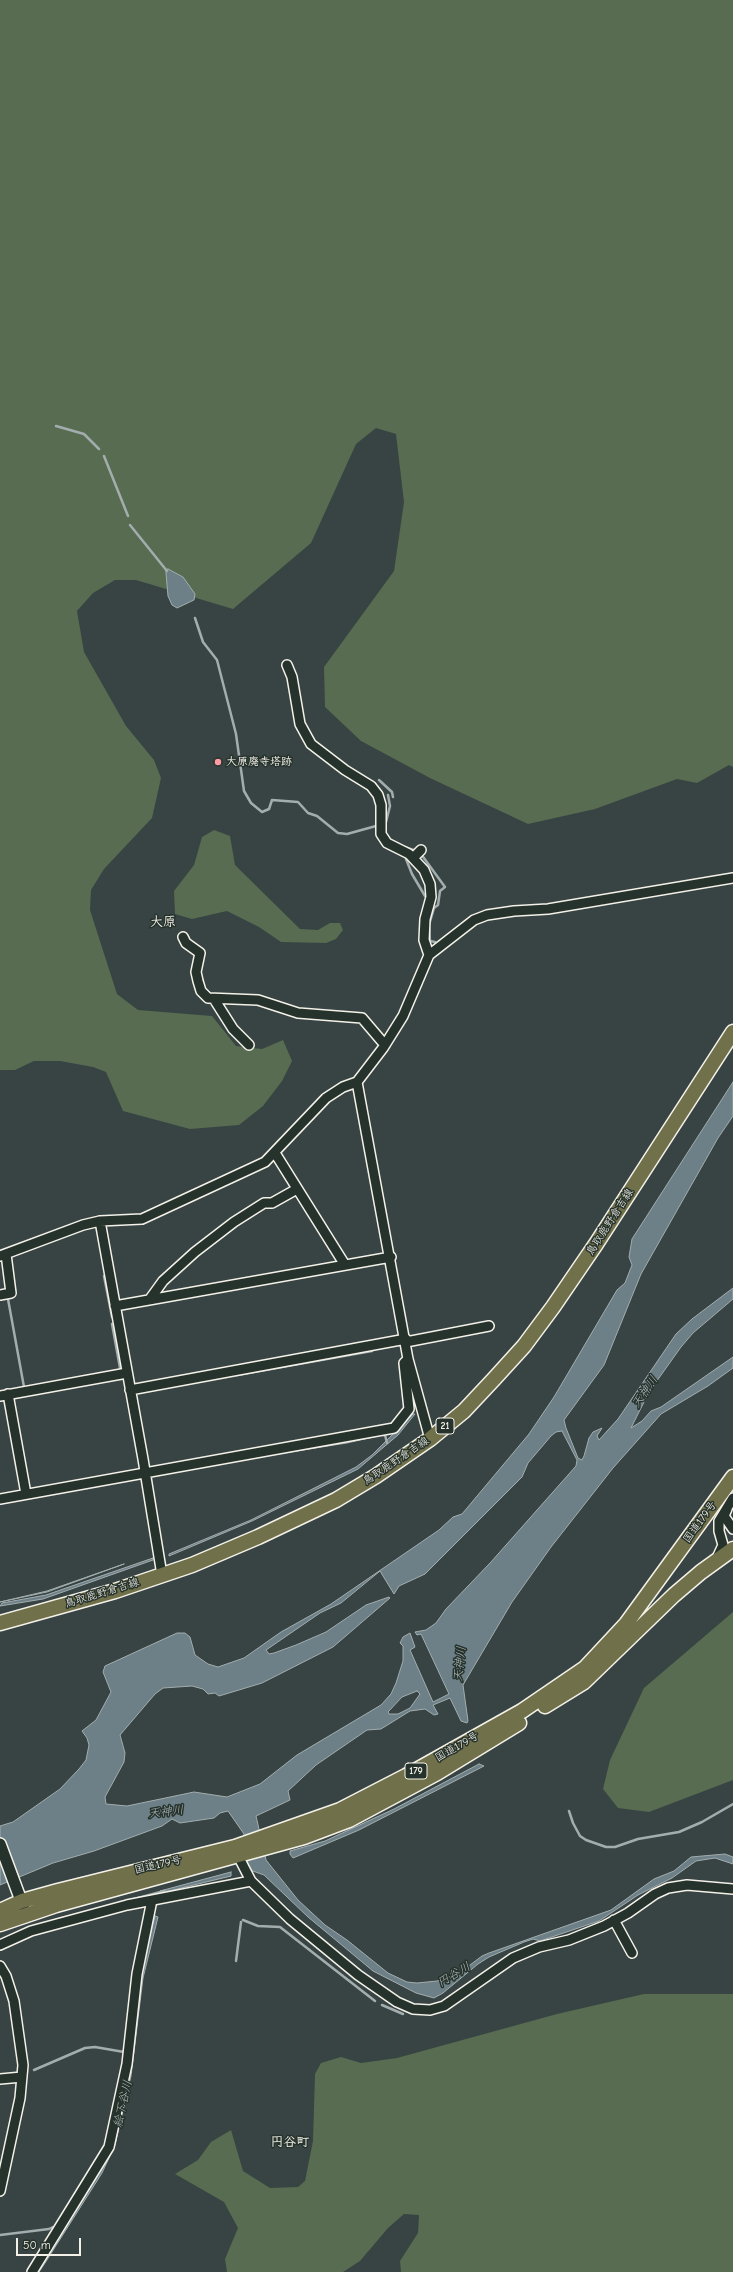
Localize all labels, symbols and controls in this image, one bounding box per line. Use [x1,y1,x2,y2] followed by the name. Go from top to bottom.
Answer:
[226,755,292,769] place label: 大原廃寺塔跡
[213,757,223,767] marker: 大原廃寺塔跡
[150,914,176,930] district label: 大原
[583,1186,637,1258] street label: 鳥取鹿野倉吉線
[629,1373,661,1411] water label: 天神川
[436,1418,454,1434] road number: 21
[360,1434,432,1488] street label: 鳥取鹿野倉吉線
[680,1499,720,1545] street label: 国道179号
[63,1575,141,1611] street label: 鳥取鹿野倉吉線
[451,1645,469,1683] water label: 天神川
[433,1729,481,1765] street label: 国道179号
[405,1763,427,1779] road number: 179
[147,1803,185,1821] water label: 天神川
[133,1853,183,1877] street label: 国道179号
[435,1960,473,1990] water label: 円谷川
[111,2079,135,2129] water label: 絵下谷川
[271,2134,309,2150] district label: 円谷町
[18,2230,83,2256] scale bar
[23,2238,51,2252] text: 50 m

